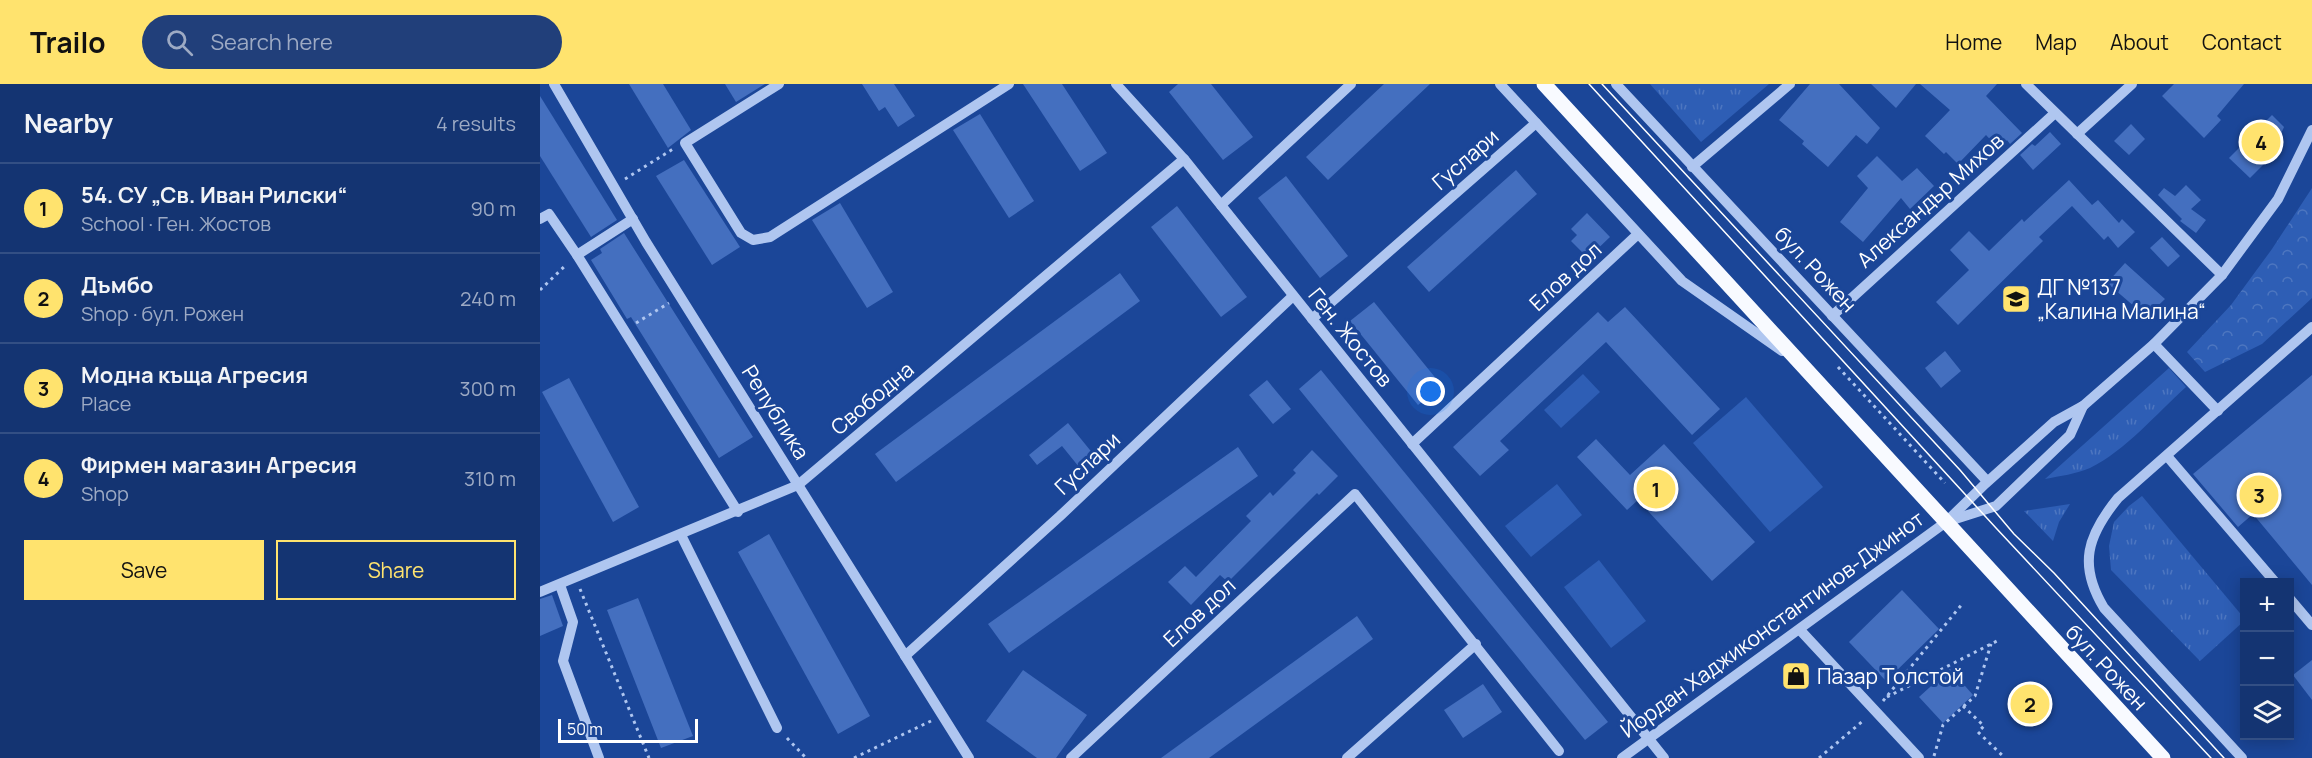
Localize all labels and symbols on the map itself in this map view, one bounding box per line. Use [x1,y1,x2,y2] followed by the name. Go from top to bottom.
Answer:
[2242,120,2280,164] pin: 4
[1426,122,1504,196] street label: Гуслари
[1851,127,2009,273] street label: Александър Михов
[1769,220,1863,318] street label: бул. Рожен
[1523,235,1607,317] street label: Елов дол
[2037,273,2206,325] place label: ДГ №137 „Калина Малина“
[1302,282,1400,392] street label: Ген. Жостов
[2000,283,2032,315] school or university icon: ДГ №137 „Калина Малина“
[825,355,919,441] street label: Свободна
[736,359,816,465] street label: Република
[1416,377,1445,406] your location
[1048,426,1126,500] street label: Гуслари
[1636,466,1676,512] pin: 1
[2240,472,2278,518] pin: 3
[1615,504,1930,744] street label: Йордан Хаджиконстантинов-Джинот
[1157,571,1241,653] street label: Елов дол
[2060,618,2154,716] street label: бул. Рожен
[1780,660,1812,692] shop icon: Пазар Толстой
[1817,662,1964,690] place label: Пазар Толстой
[2010,682,2050,726] pin: 2
[558,716,698,744] scale bar

